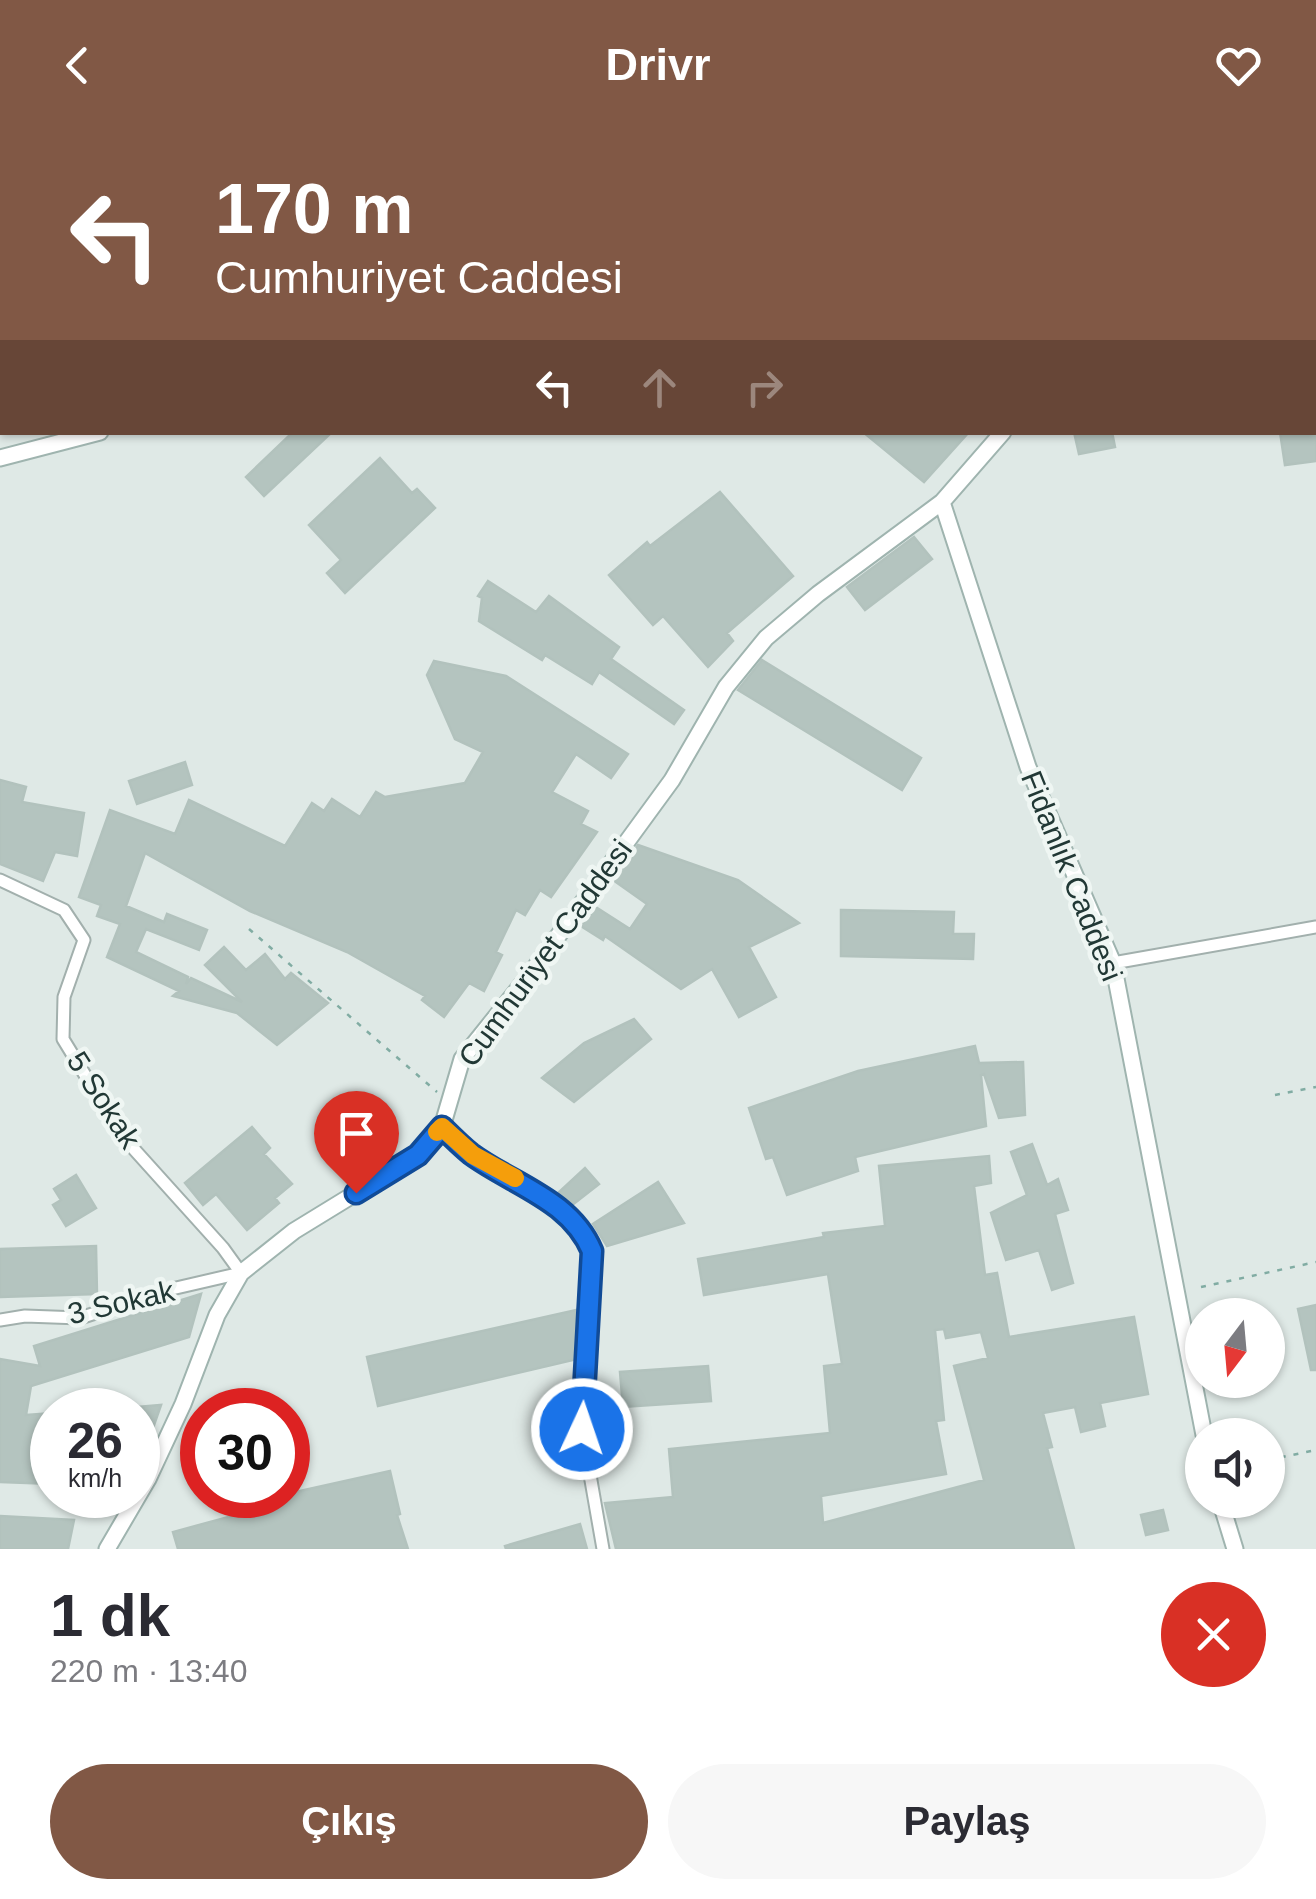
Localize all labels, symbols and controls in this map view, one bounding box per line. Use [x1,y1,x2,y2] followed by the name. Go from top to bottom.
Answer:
[50,38,105,93] icon: back
[1211,38,1266,93] icon: heart
[605,39,711,90] text: Drivr
[50,170,180,300] icon: left
[215,170,413,248] text: 170 m
[215,252,623,303] text: Cumhuriyet Caddesi
[527,360,582,415] icon: left
[632,360,687,415] icon: ahead
[737,360,792,415] icon: right
[1015,766,1129,986] street label: Fidanlık Caddesi
[452,833,638,1073] street label: Cumhuriyet Caddesi
[61,1046,148,1155] street label: 5 Sokak
[314,1091,399,1194] pin
[329,1106,384,1161] icon: arrive
[64,1274,178,1330] street label: 3 Sokak
[1185,1298,1285,1398] north arrow
[1185,1298,1285,1518] map controls
[530,1377,634,1481] position arrow
[180,1388,310,1518] speed limit sign: 30
[67,1413,123,1469] text: 26
[1185,1418,1285,1518] button: sound
[68,1464,122,1492] text: km/h
[50,1582,170,1649] text: 1 dk
[1161,1582,1266,1687] button: close
[50,1653,247,1689] text: 220 m · 13:40
[50,1764,648,1879] button: Çıkış
[668,1764,1266,1879] button: Paylaş

